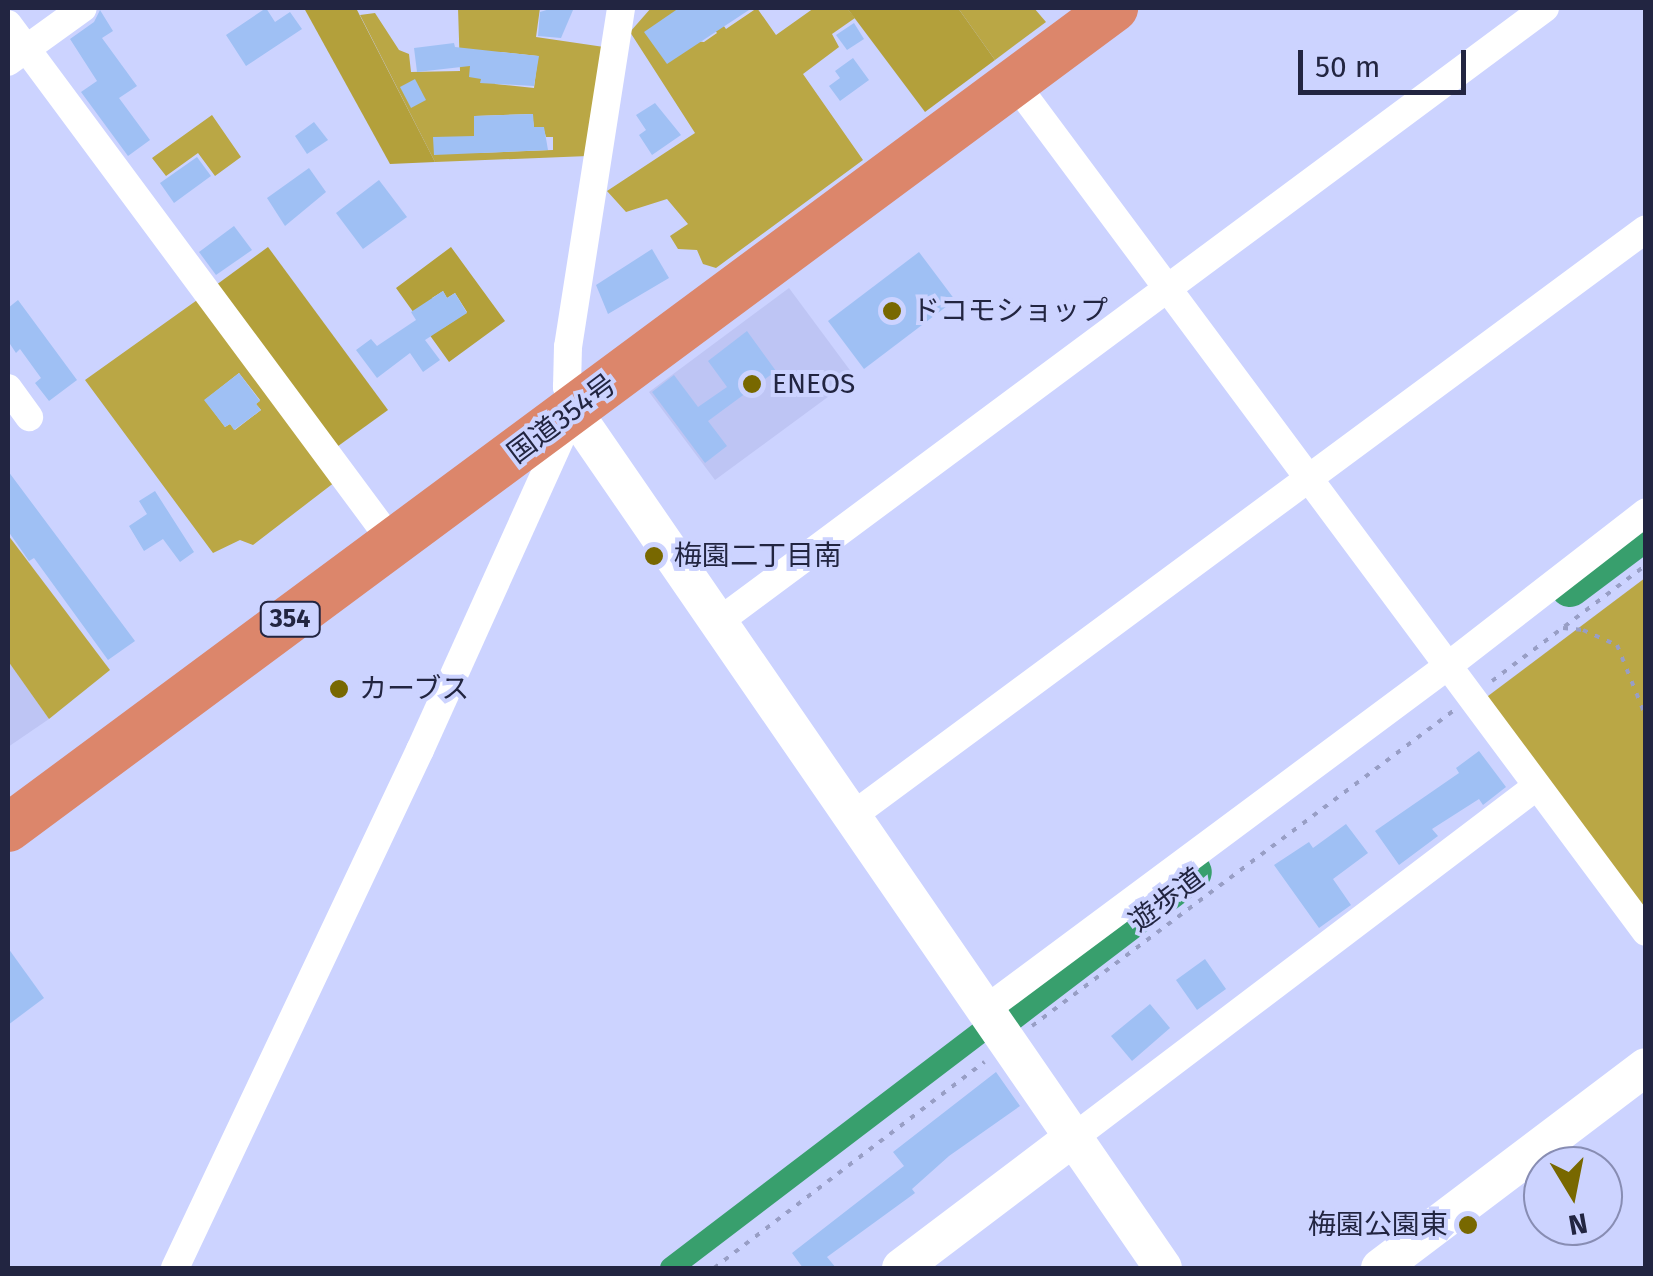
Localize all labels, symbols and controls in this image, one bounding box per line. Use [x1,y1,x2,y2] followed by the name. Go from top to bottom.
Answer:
[1303,30,1470,92] scale bar
[1315,49,1380,85] text: 50 m
[912,294,1108,328] place label: ドコモショップ
[881,300,903,322] marker: ドコモショップ
[501,367,623,471] street label: 国道354号
[772,367,855,401] place label: ENEOS
[741,373,763,395] marker: ENEOS
[674,539,842,573] place label: 梅園二丁目南
[643,545,665,567] marker: 梅園二丁目南
[258,599,322,639] road number: 354
[359,672,471,706] place label: カーブス
[328,678,350,700] marker: カーブス
[1123,861,1211,939] street label: 遊歩道
[1523,1146,1623,1246] north arrow
[1566,1206,1590,1242] text: N
[1308,1208,1448,1242] place label: 梅園公園東
[1457,1214,1479,1236] marker: 梅園公園東

